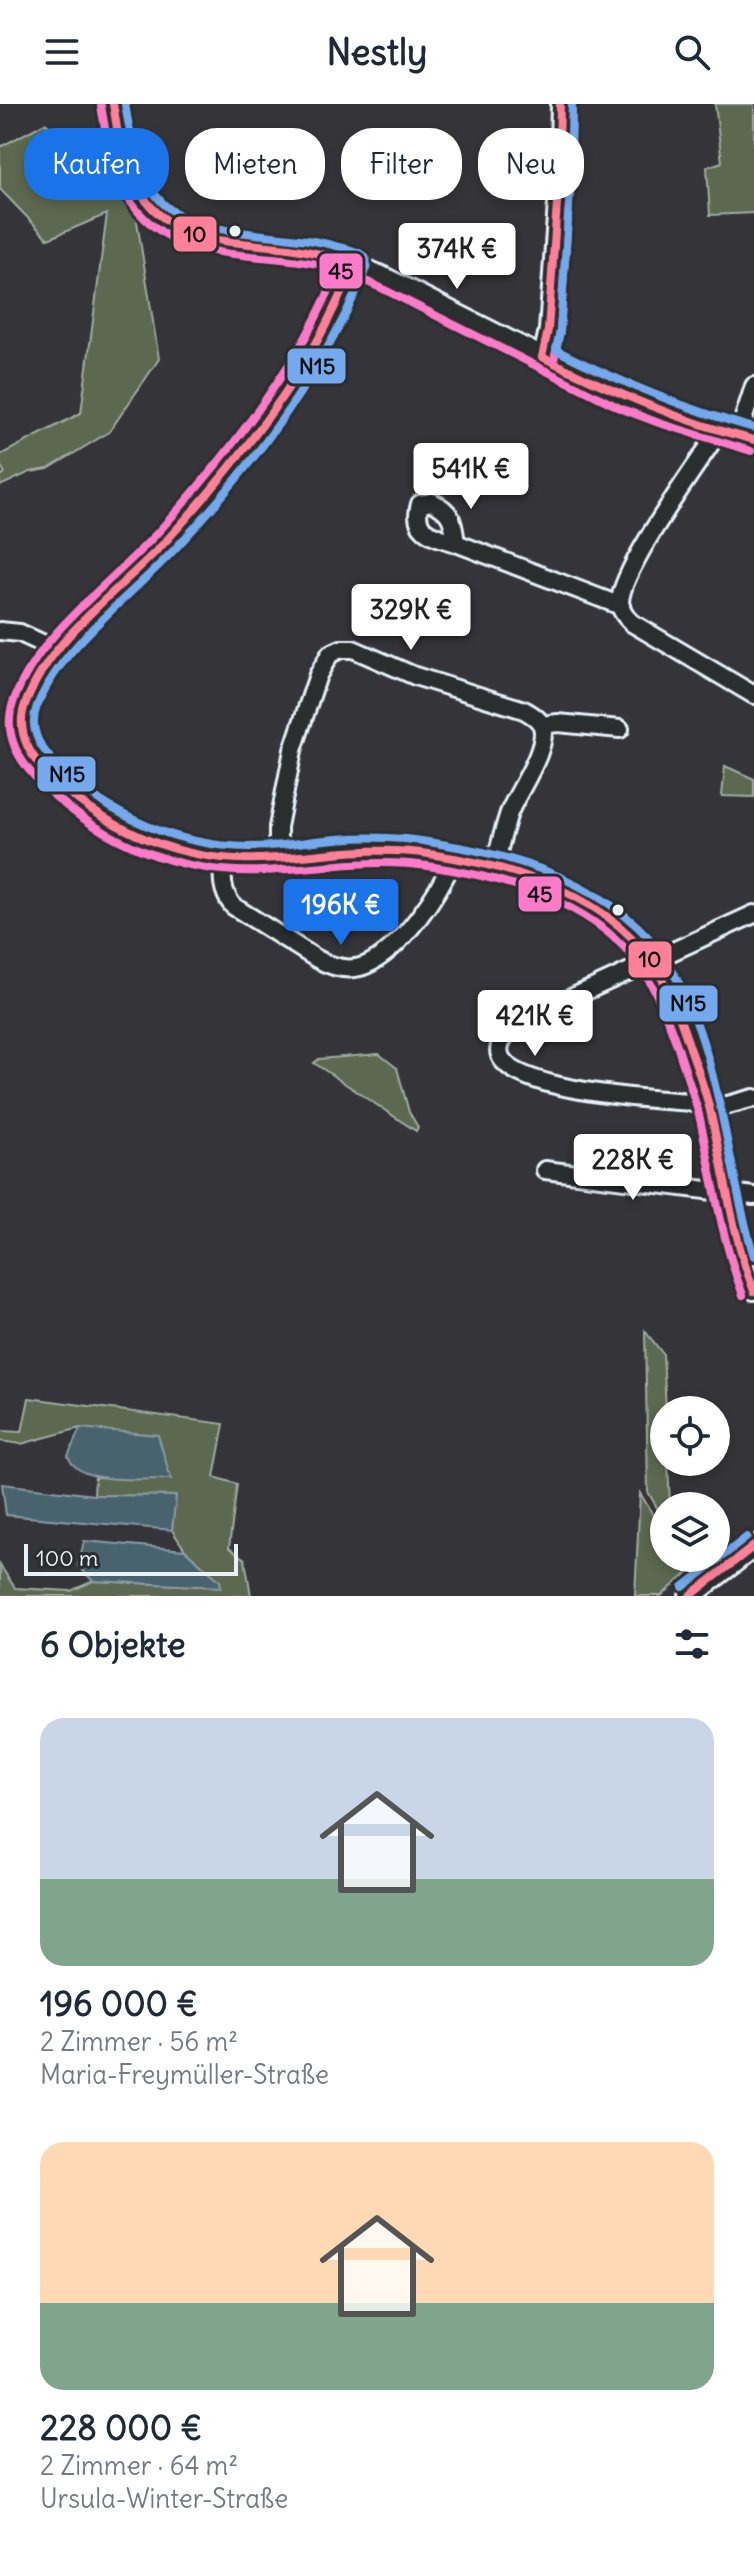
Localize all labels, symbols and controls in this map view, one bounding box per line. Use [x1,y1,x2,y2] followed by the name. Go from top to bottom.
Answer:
[40,30,84,74] icon: menu
[326,30,428,75] text: Nestly
[670,30,714,74] icon: search
[24,128,169,200] chip: Kaufen
[185,128,325,200] chip: Mieten
[341,128,462,200] chip: Filter
[478,128,584,200] chip: Neu
[172,215,218,253] line badge: 10
[183,220,207,248] text: 10
[227,223,243,239] unlabelled marker
[392,223,522,291] pin: 374K €
[417,232,497,265] text: 374K €
[318,252,364,290] line badge: 45
[328,257,354,285] text: 45
[286,347,347,385] line badge: N15
[299,352,335,380] text: N15
[406,443,536,511] pin: 541K €
[431,452,511,485] text: 541K €
[346,584,476,652] pin: 329K €
[370,593,452,626] text: 329K €
[36,755,97,793] line badge: N15
[49,760,85,788] text: N15
[517,875,563,913] line badge: 45
[276,879,406,947] pin: 196K €
[527,880,553,908] text: 45
[301,888,381,921] text: 196K €
[610,902,626,918] unlabelled marker
[627,940,673,979] line badge: 10
[638,945,662,973] text: 10
[658,984,719,1023] line badge: N15
[670,989,706,1017] text: N15
[470,990,600,1058] pin: 421K €
[496,999,574,1032] text: 421K €
[568,1134,698,1202] pin: 228K €
[592,1143,674,1176] text: 228K €
[650,1396,730,1572] map controls
[650,1396,730,1476] button: locate
[650,1492,730,1572] button: layers
[24,1540,238,1576] scale bar
[36,1544,98,1572] text: 100 m
[670,1622,714,1666] icon: filters
[40,1623,185,1666] text: 6 Objekte
[305,1770,449,1914] icon: home
[40,1982,198,2025] text: 196 000 €
[40,2025,238,2058] text: 2 Zimmer · 56 m²
[40,2058,329,2091] text: Maria-Freymüller-Straße
[305,2194,449,2338] icon: home
[40,2406,202,2449] text: 228 000 €
[40,2449,238,2482] text: 2 Zimmer · 64 m²
[40,2482,288,2515] text: Ursula-Winter-Straße

